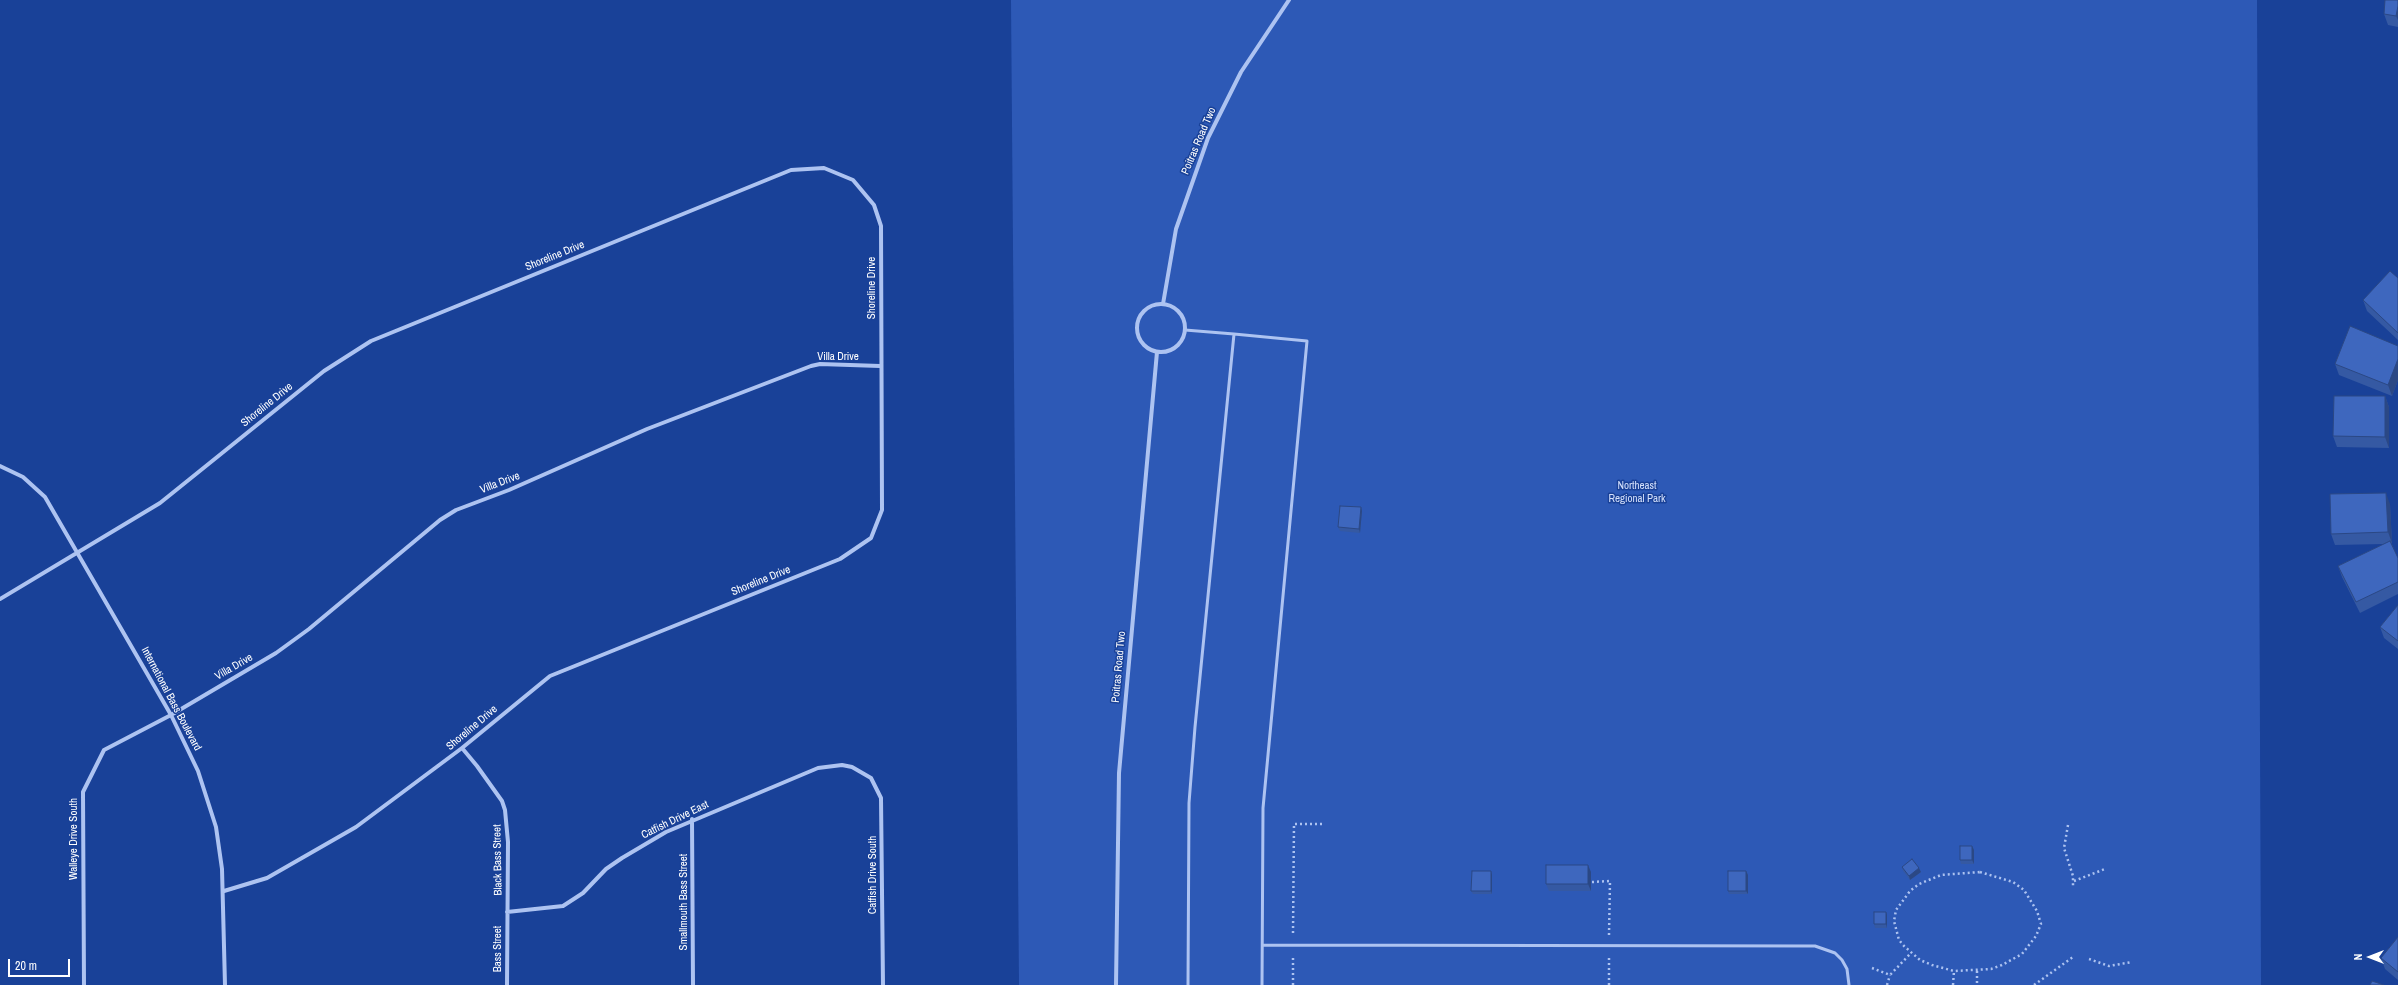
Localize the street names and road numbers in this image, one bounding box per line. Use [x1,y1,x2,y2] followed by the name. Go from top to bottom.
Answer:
[1179,105,1219,177] street label: Poitras Road Two
[523,238,587,274] street label: Shoreline Drive
[865,257,879,319] street label: Shoreline Drive
[817,350,859,364] street label: Villa Drive
[238,380,296,430] street label: Shoreline Drive
[478,469,522,497] street label: Villa Drive
[729,563,793,599] street label: Shoreline Drive
[1109,631,1129,703] street label: Poitras Road Two
[138,645,204,753] street label: International Bass Boulevard
[213,651,255,683] street label: Villa Drive
[444,703,500,753] street label: Shoreline Drive
[67,798,81,880] street label: Walleye Drive South
[639,798,711,842] street label: Catfish Drive East
[491,824,505,896] street label: Black Bass Street
[866,836,880,914] street label: Catfish Drive South
[677,854,691,950] street label: Smallmouth Bass Street
[491,926,505,972] street label: Bass Street

